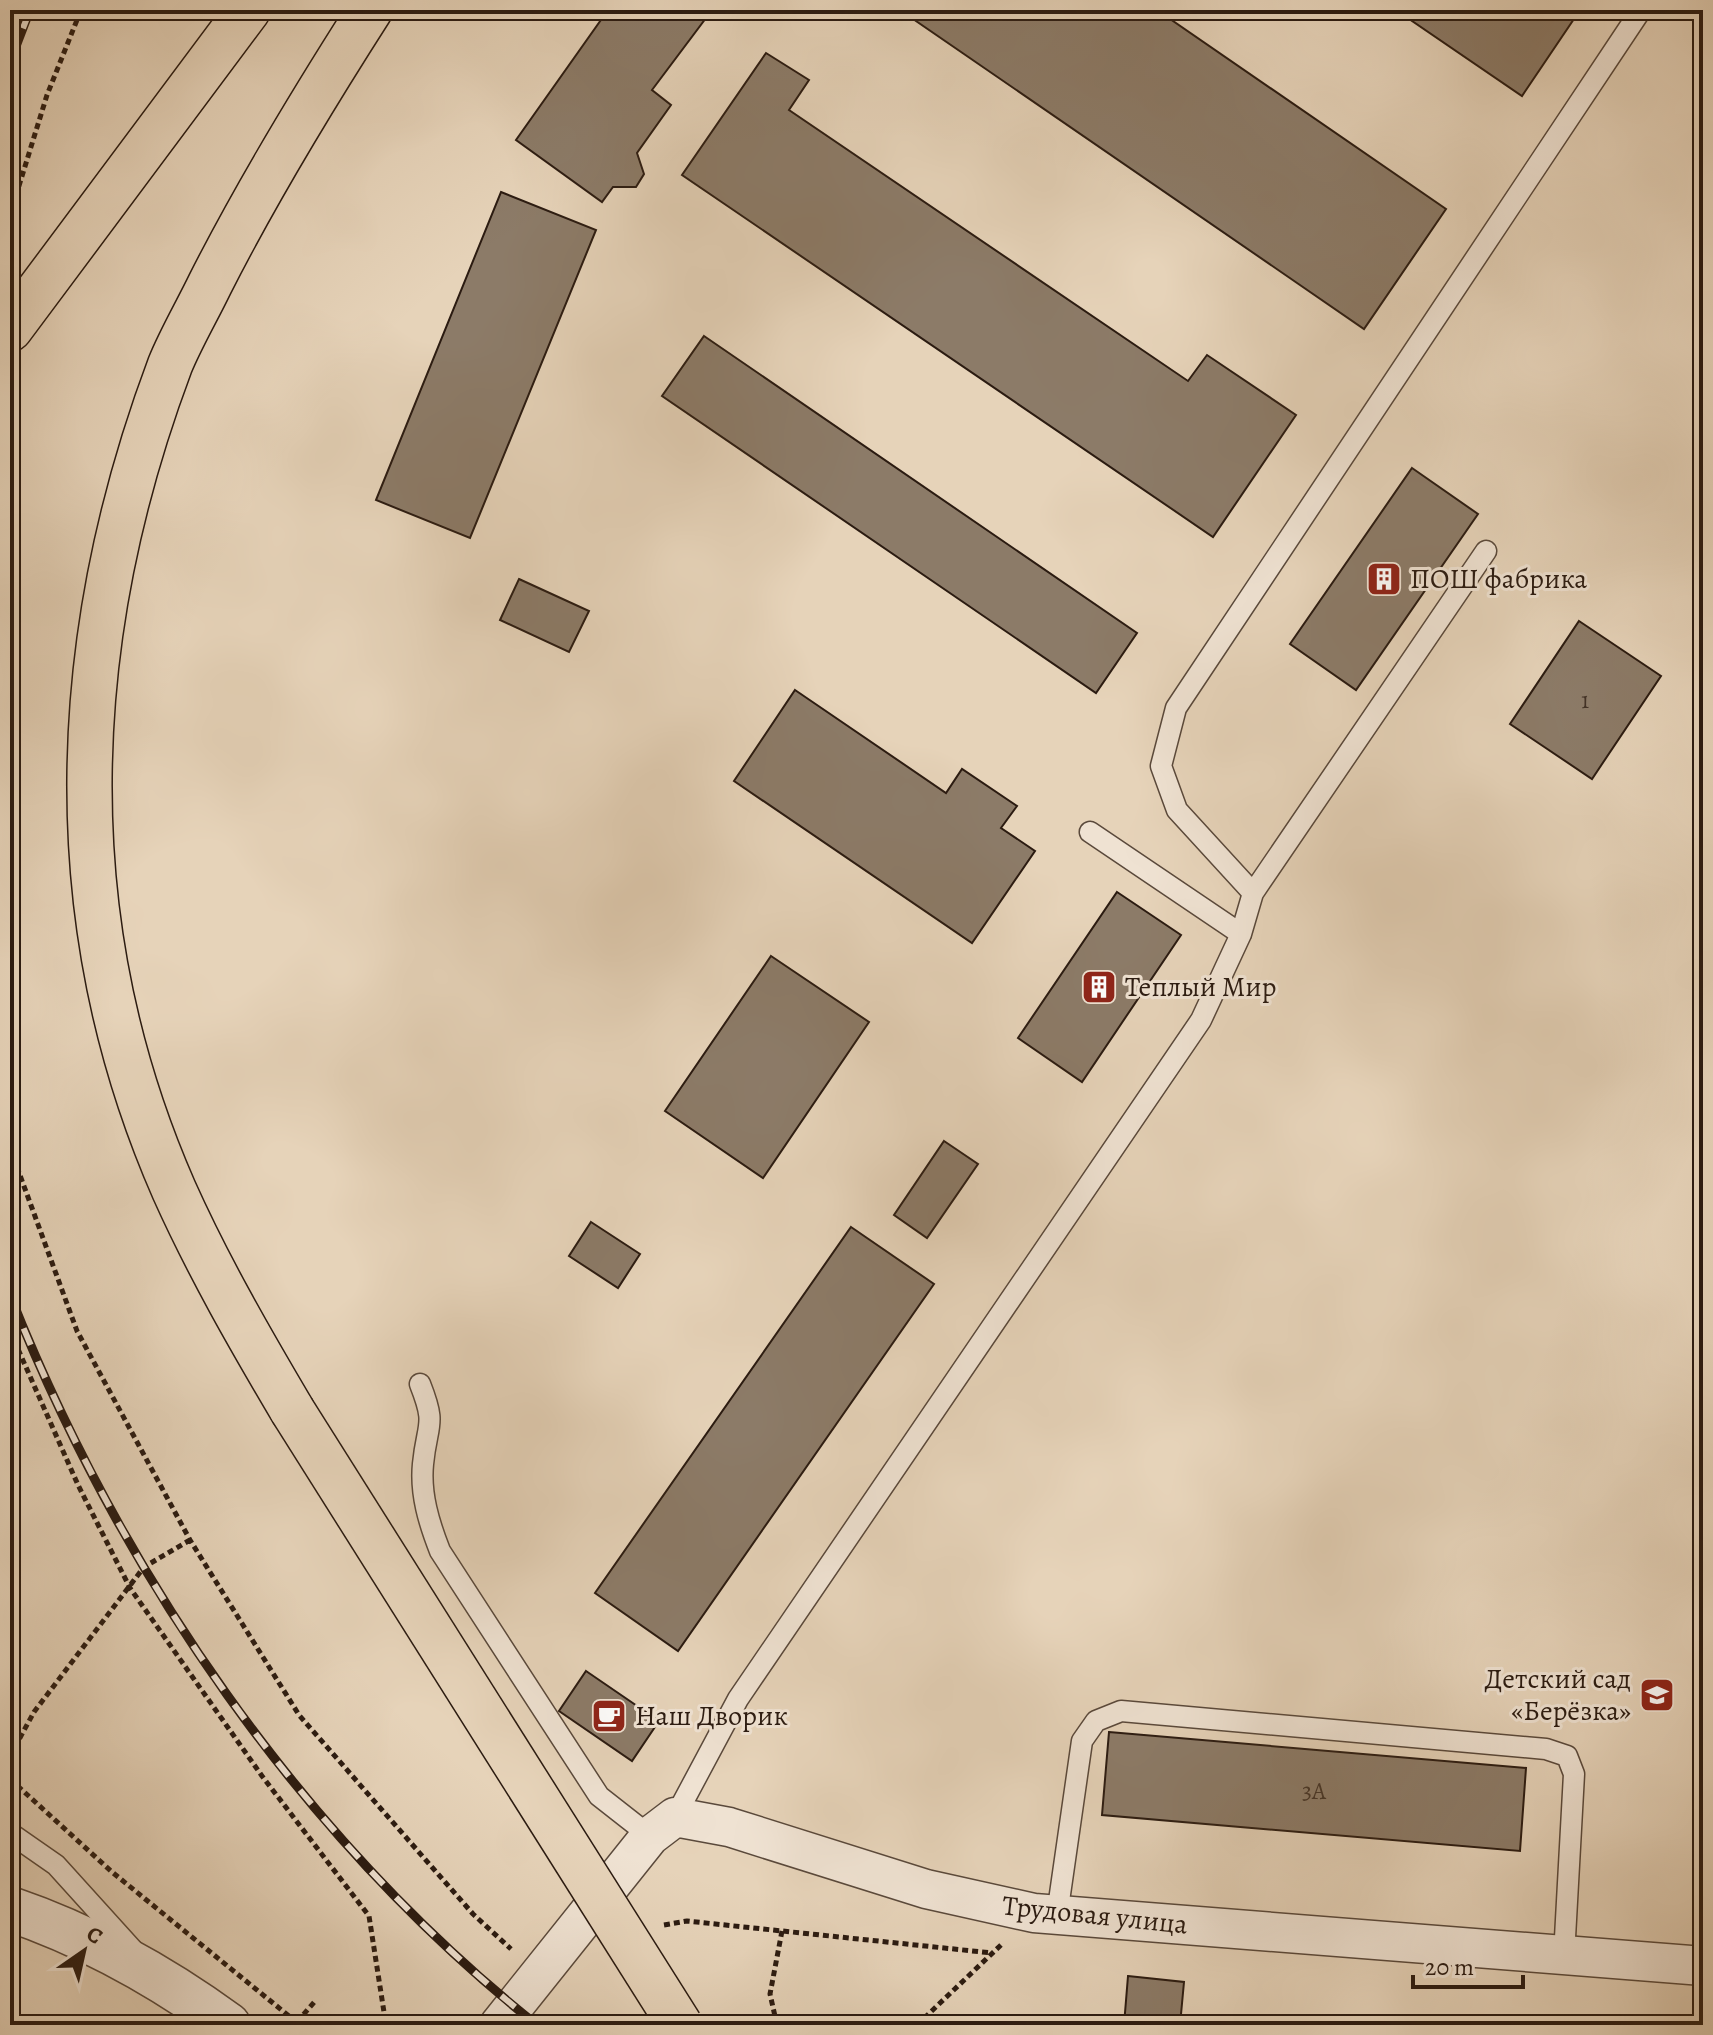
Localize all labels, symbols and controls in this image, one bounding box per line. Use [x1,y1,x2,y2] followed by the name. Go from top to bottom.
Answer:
[1365,560,1403,598] building icon: ПОШ фабрика
[1410,560,1587,598] place label: ПОШ фабрика
[1581,684,1589,716] house number: 1
[1080,968,1118,1006] building icon: Теплый Мир
[1125,968,1276,1006] place label: Теплый Мир
[1484,1660,1631,1730] place label: Детский сад «Берёзка»
[1638,1676,1676,1714] school or university icon: Детский сад «Берёзка»
[590,1697,628,1735] cafe icon: Наш Дворик
[635,1697,788,1735] place label: Наш Дворик
[1302,1775,1327,1807] house number: 3А
[1000,1886,1190,1944] street label: Трудовая улица
[44,1911,124,1991] north arrow
[81,1919,109,1951] text: С
[1413,1939,1523,1989] scale bar
[1425,1951,1474,1983] text: 20 m

